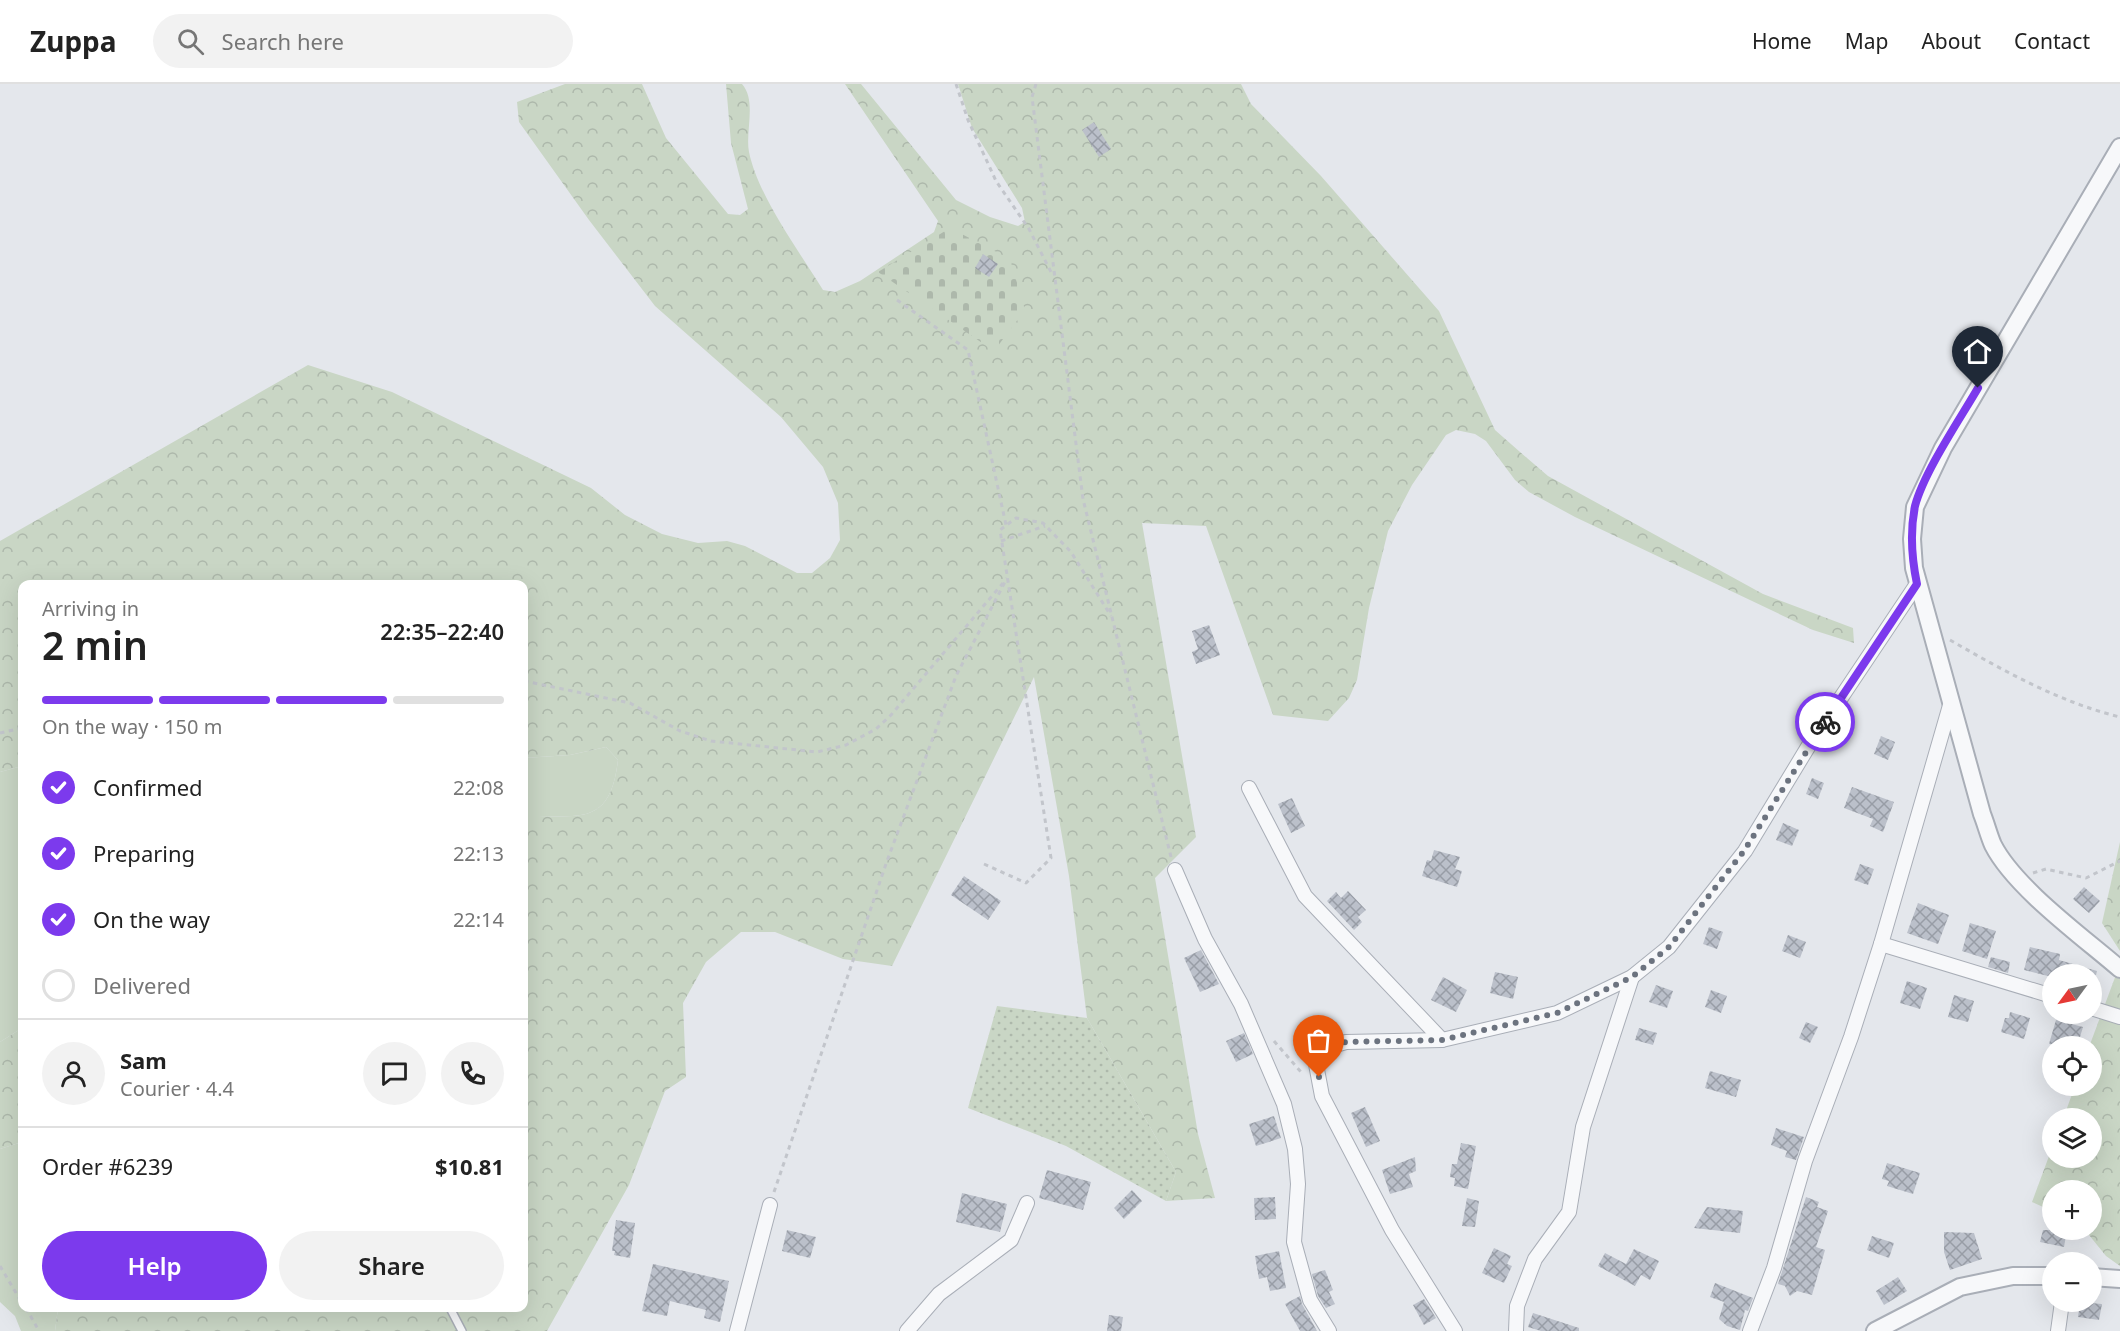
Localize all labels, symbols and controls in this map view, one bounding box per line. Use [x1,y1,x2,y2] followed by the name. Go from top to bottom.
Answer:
[153,14,573,68] search box
[30,22,117,60] text: Zuppa
[174,25,207,58] icon: search
[222,26,344,56] text: Search here
[1752,27,1812,55] text: Home
[1845,27,1888,55] text: Map
[1921,27,1981,55] text: About
[2014,27,2090,55] text: Contact
[1952,326,2003,388] pin
[1961,335,1994,368] icon: home
[42,595,139,622] text: Arriving in
[380,616,504,646] text: 22:35–22:40
[42,618,148,671] text: 2 min
[1795,692,1855,752] courier
[1809,706,1842,739] icon: bike
[42,713,222,740] text: On the way · 150 m
[42,771,75,804] icon: check
[93,772,203,802] text: Confirmed
[453,774,504,801] text: 22:08
[42,837,75,870] icon: check
[93,838,195,868] text: Preparing
[453,840,504,867] text: 22:13
[42,903,75,936] icon: check
[93,904,210,934] text: On the way
[453,906,504,933] text: 22:14
[2042,964,2102,1024] north arrow
[2042,964,2102,1312] map controls
[93,970,191,1000] text: Delivered
[1293,1015,1344,1077] pin
[1302,1024,1335,1057] icon: bag
[2042,1036,2102,1096] button: locate
[42,1042,105,1105] button: person
[363,1042,426,1105] button: chat
[441,1042,504,1105] button: phone
[120,1045,167,1075] text: Sam
[120,1075,234,1102] text: Courier · 4.4
[2042,1108,2102,1168] button: layers
[42,1151,173,1181] text: Order #6239
[435,1151,504,1181] text: $10.81
[2042,1180,2102,1240] button: +
[42,1231,267,1300] button: Help
[279,1231,504,1300] button: Share
[2042,1252,2102,1312] button: −

